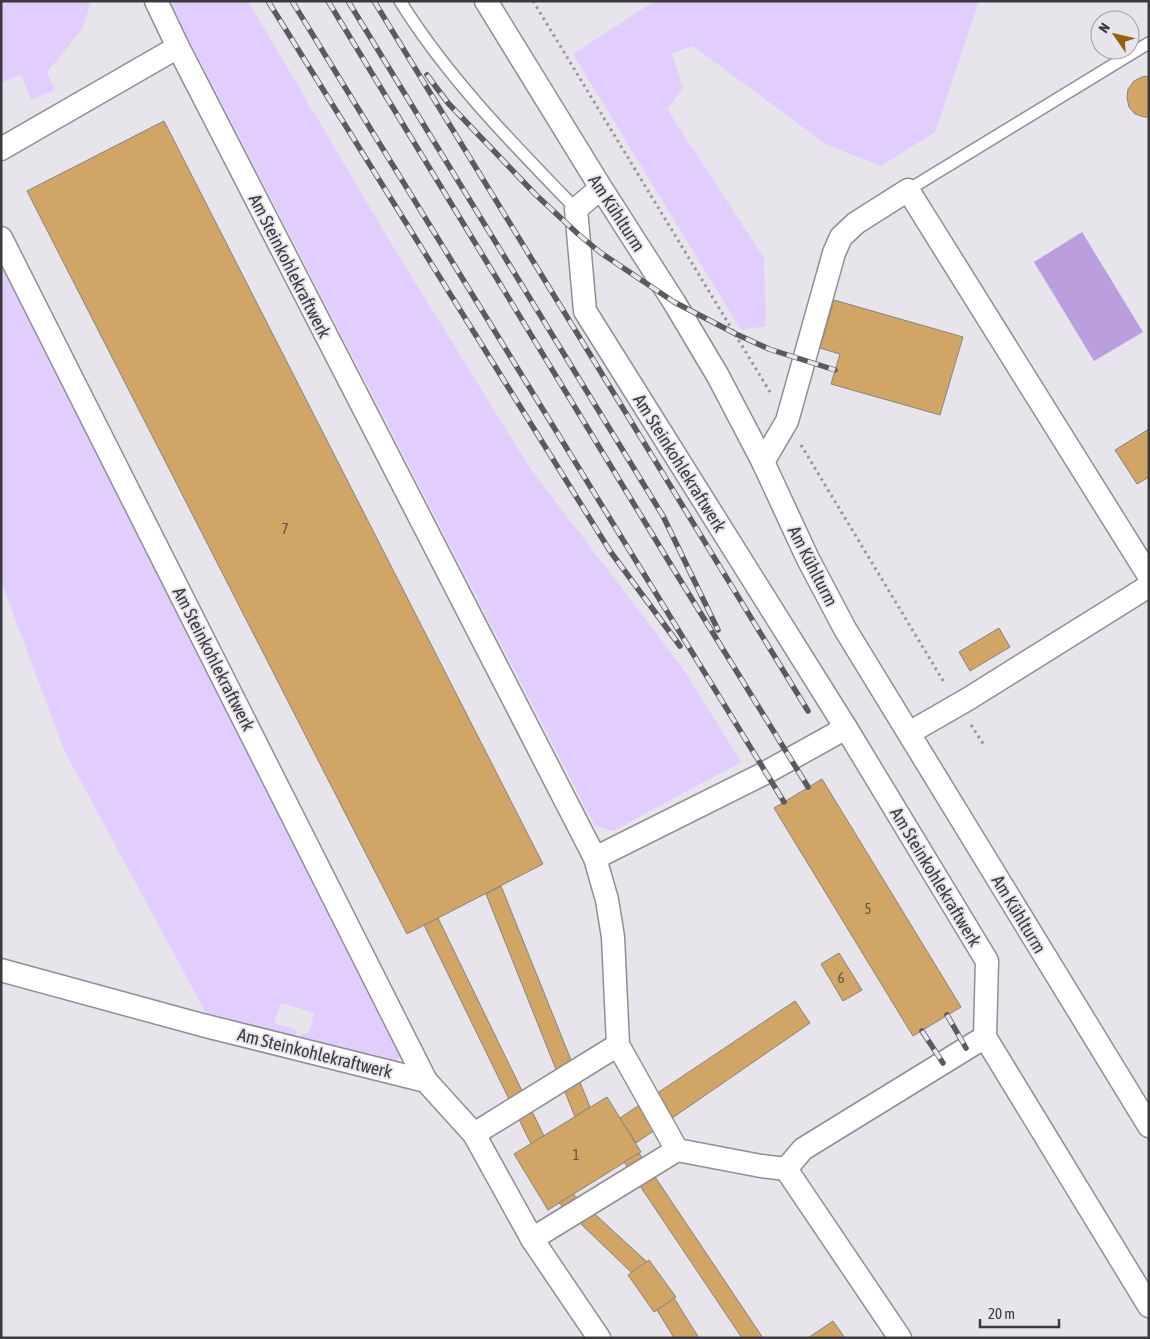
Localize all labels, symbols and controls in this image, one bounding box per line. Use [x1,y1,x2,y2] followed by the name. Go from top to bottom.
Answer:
[1090,10,1140,60] north arrow
[1095,20,1113,36] text: N
[584,171,650,255] street label: Am Kühlturm
[245,191,335,342] street label: Am Steinkohlekraftwerk
[629,390,731,536] street label: Am Steinkohlekraftwerk
[281,520,289,537] house number: 7
[784,522,842,610] street label: Am Kühlturm
[169,584,259,735] street label: Am Steinkohlekraftwerk
[886,804,986,950] street label: Am Steinkohlekraftwerk
[988,871,1050,957] street label: Am Kühlturm
[864,900,872,917] house number: 5
[837,969,845,986] house number: 6
[235,1024,395,1082] street label: Am Steinkohlekraftwerk
[572,1146,580,1163] house number: 1
[980,1296,1059,1328] scale bar
[988,1305,1015,1322] text: 20 m

